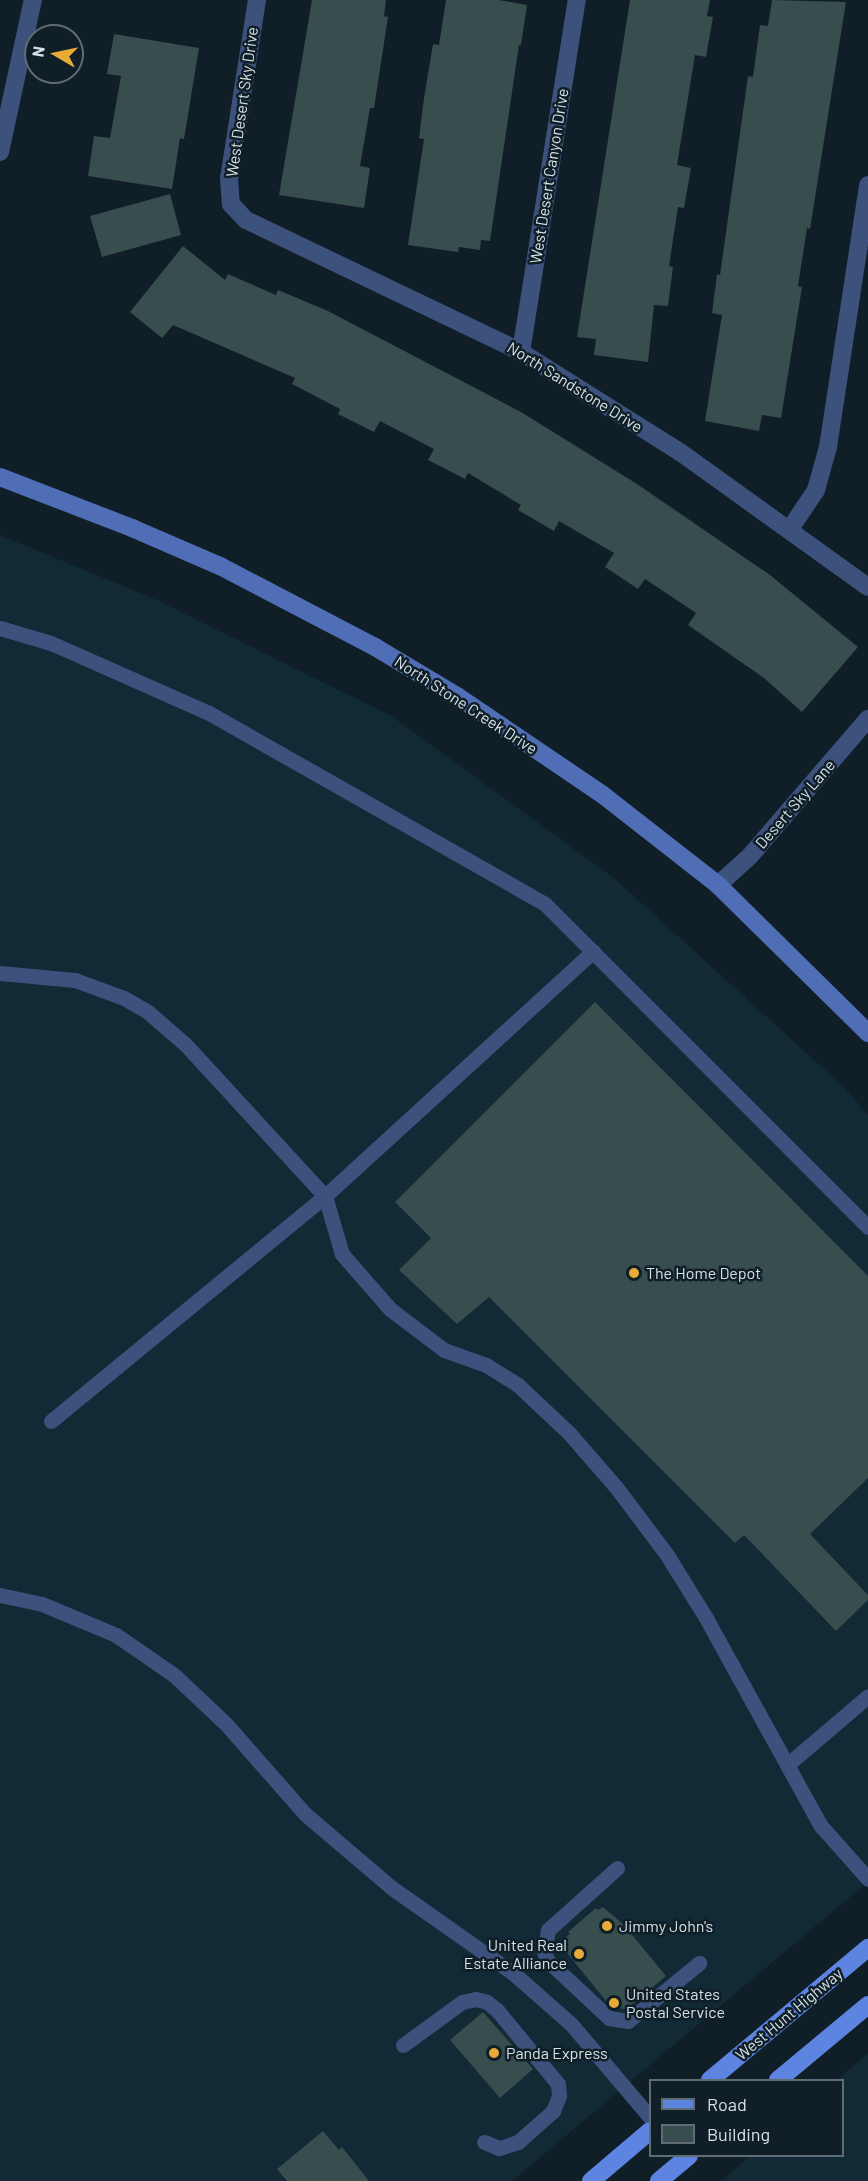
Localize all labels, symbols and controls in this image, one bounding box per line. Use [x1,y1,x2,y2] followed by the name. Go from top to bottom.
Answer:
[24,24,84,84] north arrow
[222,26,262,178] street label: West Desert Sky Drive
[27,45,48,58] text: N
[526,87,572,265] street label: West Desert Canyon Drive
[504,338,646,436] street label: North Sandstone Drive
[391,652,541,758] street label: North Stone Creek Drive
[751,756,839,852] street label: Desert Sky Lane
[646,1263,761,1283] place label: The Home Depot
[627,1266,641,1280] marker: The Home Depot
[619,1916,713,1936] place label: Jimmy John's
[600,1919,614,1933] marker: Jimmy John's
[464,1935,567,1973] place label: United Real Estate Alliance
[572,1947,586,1961] marker: United Real Estate Alliance
[732,1964,846,2064] street label: West Hunt Highway
[626,1984,725,2022] place label: United States Postal Service
[607,1996,621,2010] marker: United States Postal Service
[506,2043,608,2063] place label: Panda Express
[487,2046,501,2060] marker: Panda Express
[649,2079,844,2157] legend
[707,2093,747,2115] text: Road
[707,2123,770,2145] text: Building

